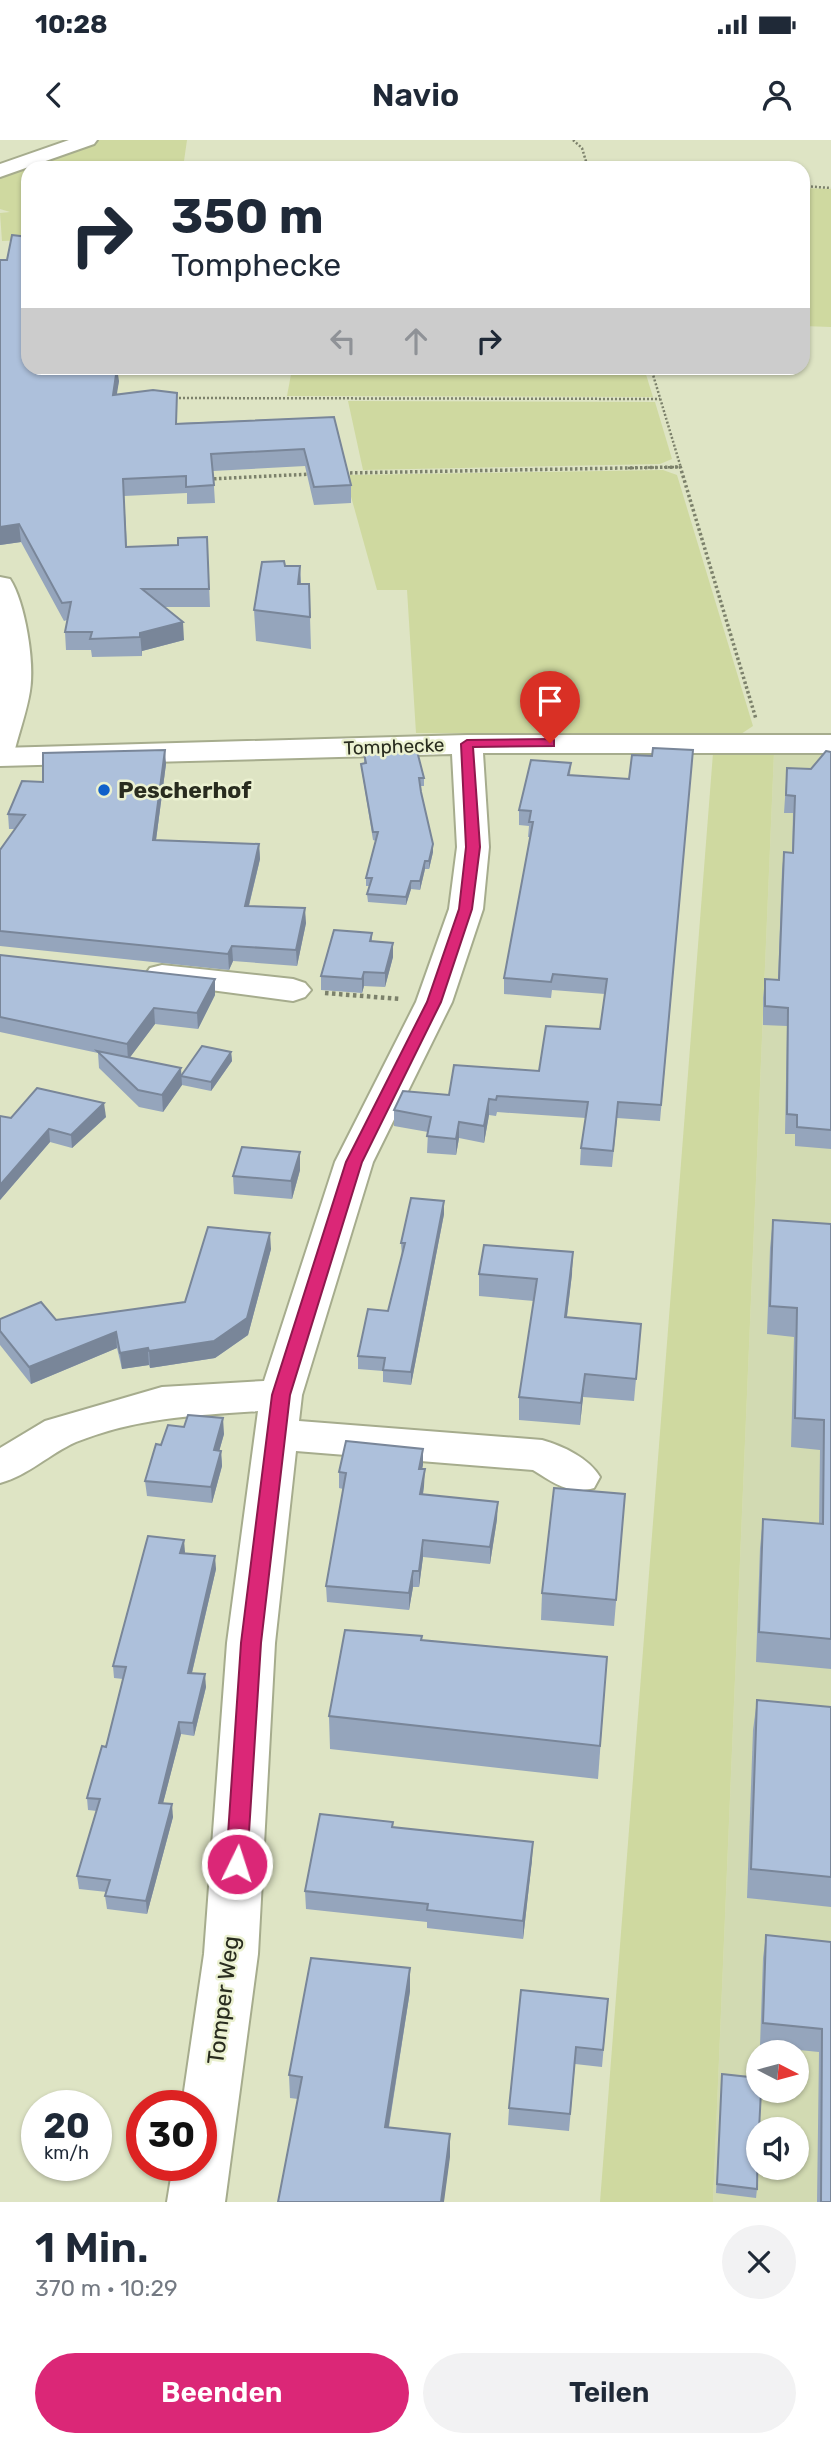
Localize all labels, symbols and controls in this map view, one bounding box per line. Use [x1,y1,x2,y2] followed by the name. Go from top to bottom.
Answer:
[35,9,108,40] text: 10:28
[35,76,73,114] icon: back
[372,76,459,114] text: Navio
[758,76,796,114] icon: person
[171,187,324,245] text: 350 m
[56,189,147,280] icon: right
[171,246,341,284] text: Tomphecke
[324,322,362,360] icon: left
[397,322,435,360] icon: ahead
[470,322,508,360] icon: right
[520,671,580,743] pin
[531,682,569,720] icon: arrive
[343,733,445,760] street label: Tomphecke
[118,776,252,804] place label: Pescherhof
[96,782,112,798] marker: Pescherhof
[200,1827,274,1901] position arrow
[201,1934,245,2066] street label: Tomper Weg
[746,2040,808,2104] north arrow
[746,2040,809,2180] map controls
[126,2090,217,2181] speed limit sign: 30
[43,2105,90,2147] text: 20
[746,2117,809,2180] button: sound
[44,2142,89,2164] text: km/h
[35,2223,148,2273] text: 1 Min.
[722,2225,796,2299] button: close
[35,2274,178,2302] text: 370 m · 10:29
[35,2353,409,2433] button: Beenden
[423,2353,796,2433] button: Teilen

